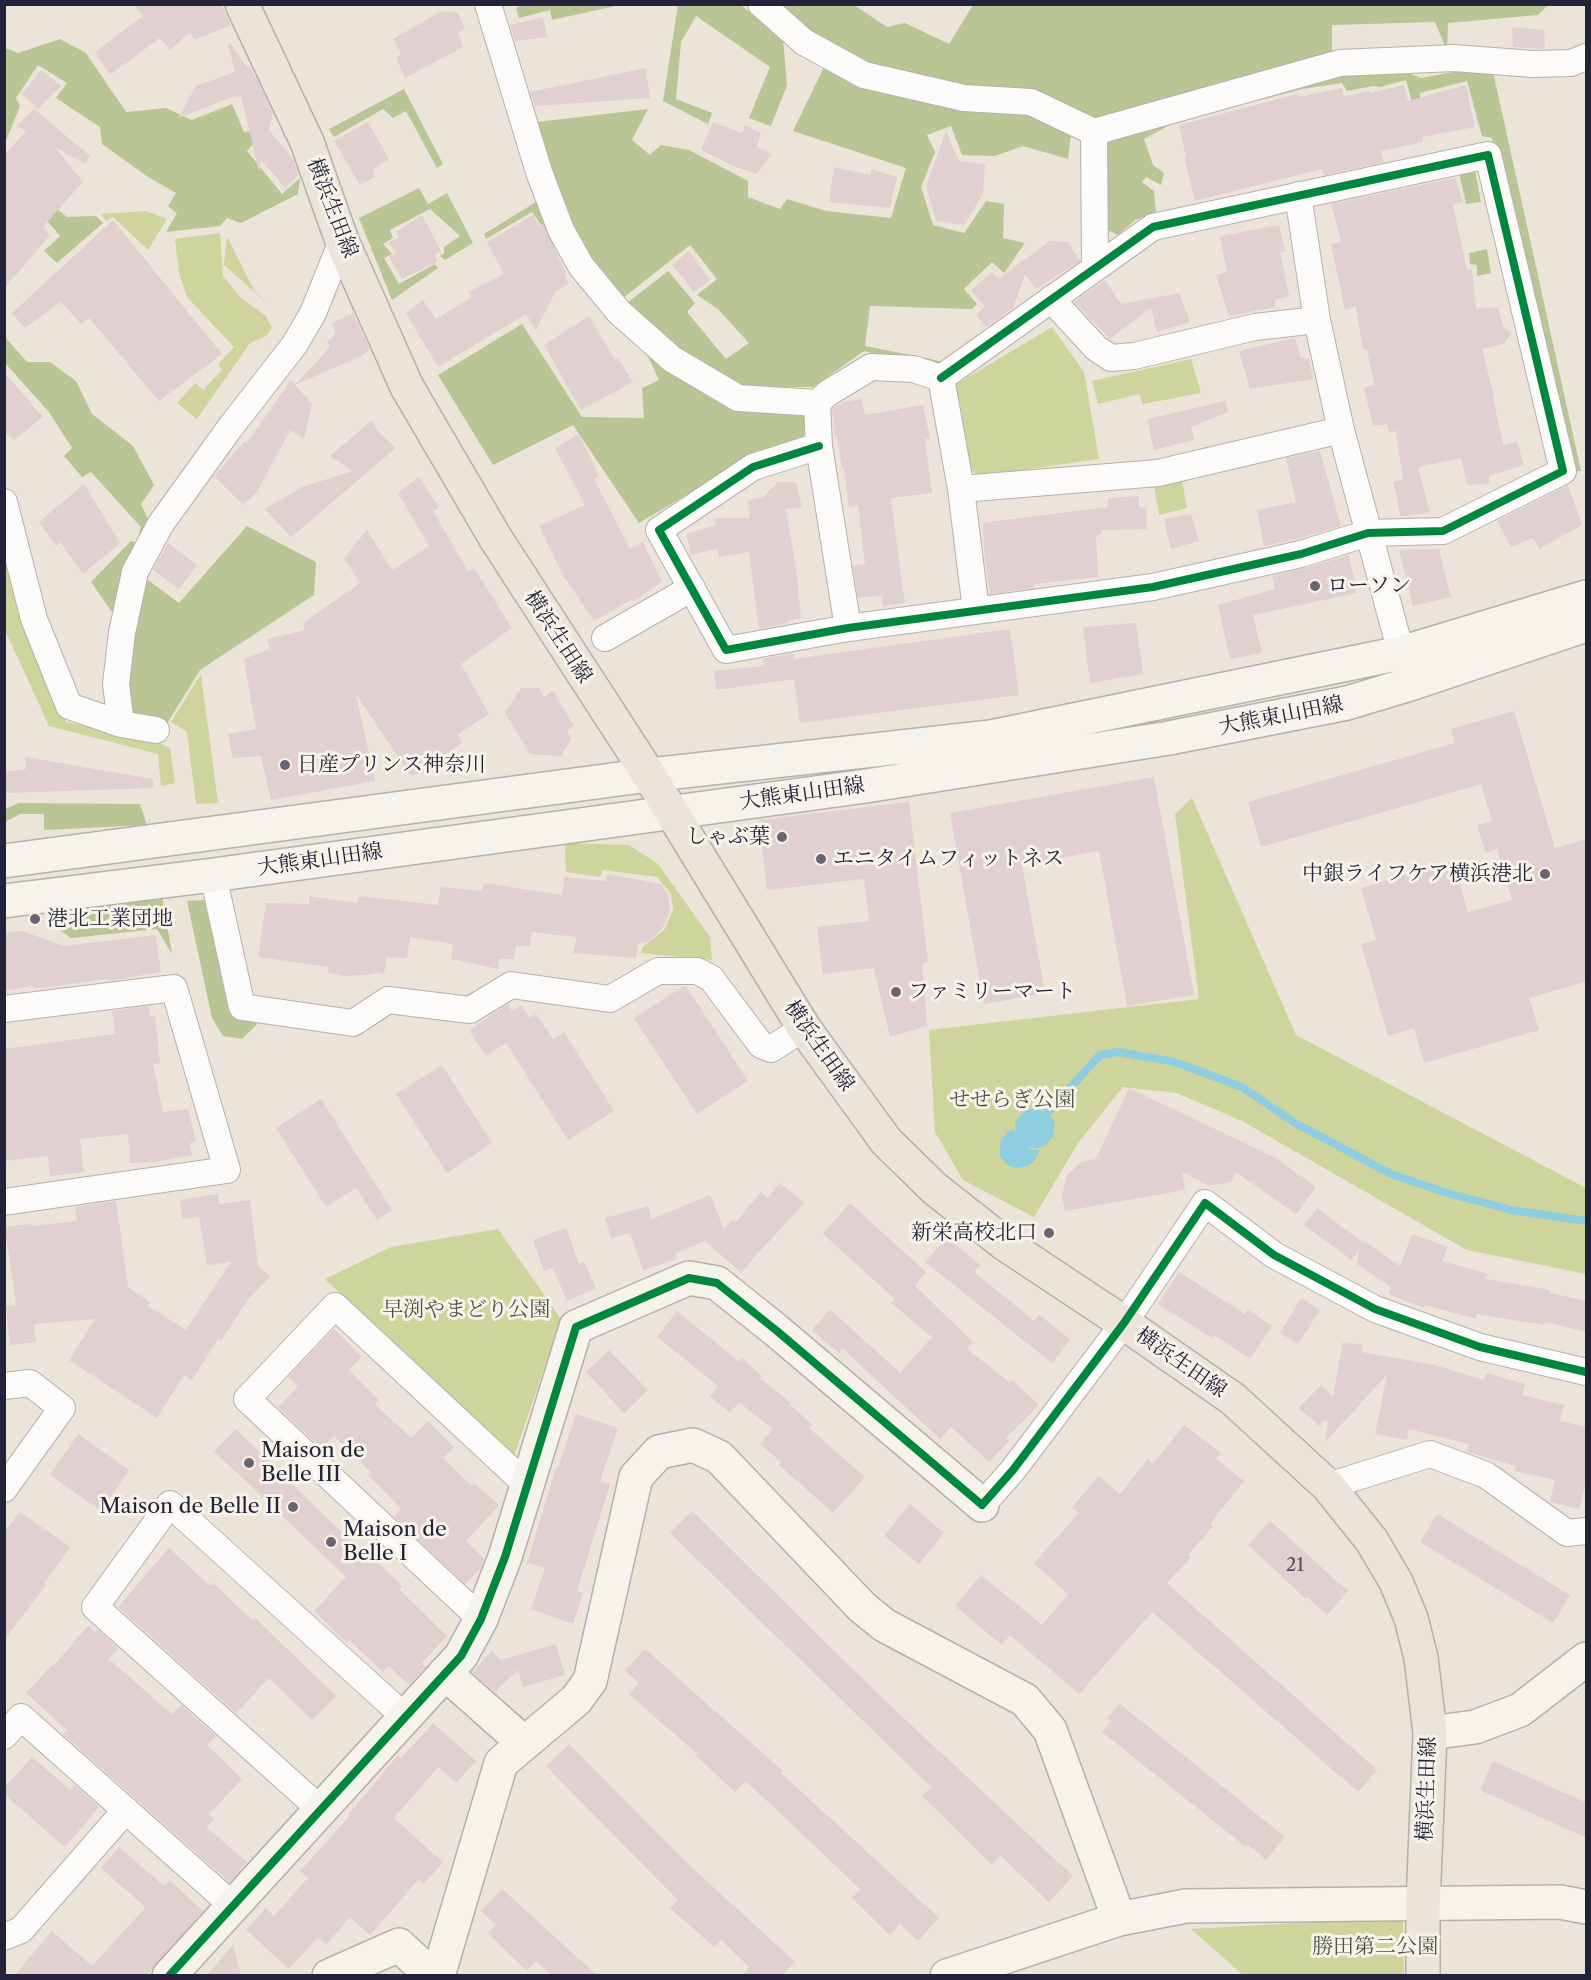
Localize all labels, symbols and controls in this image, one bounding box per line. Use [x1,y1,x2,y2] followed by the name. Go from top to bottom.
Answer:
[301,154,363,262] street label: 横浜生田線
[1327,573,1411,599] place label: ローソン
[1308,579,1322,593] marker: ローソン
[519,586,597,688] street label: 横浜生田線
[1217,692,1345,740] street label: 大熊東山田線
[297,752,486,778] place label: 日産プリンス神奈川
[278,758,292,772] marker: 日産プリンス神奈川
[738,773,866,815] street label: 大熊東山田線
[686,824,770,850] place label: しゃぶ葉
[775,830,789,844] marker: しゃぶ葉
[256,839,384,881] street label: 大熊東山田線
[833,846,1064,872] place label: エニタイムフィットネス
[814,852,828,866] marker: エニタイムフィットネス
[1302,861,1533,887] place label: 中銀ライフケア横浜港北
[1538,867,1552,881] marker: 中銀ライフケア横浜港北
[47,906,173,932] place label: 港北工業団地
[28,912,42,926] marker: 港北工業団地
[908,979,1076,1005] place label: ファミリーマート
[889,985,903,999] marker: ファミリーマート
[779,996,859,1096] street label: 横浜生田線
[949,1087,1075,1113] park label: せせらぎ公園
[911,1220,1037,1246] place label: 新栄高校北口
[1042,1226,1056,1240] marker: 新栄高校北口
[382,1297,550,1323] park label: 早渕やまどり公園
[1131,1323,1231,1403] street label: 横浜生田線
[261,1438,365,1488] place label: Maison de Belle III
[242,1456,256,1470] marker: Maison de Belle III
[100,1494,281,1520] place label: Maison de Belle II
[286,1500,300,1514] marker: Maison de Belle II
[343,1517,447,1567] place label: Maison de Belle I
[324,1535,338,1549] marker: Maison de Belle I
[1286,1555,1304,1577] house number: 21
[1413,1736,1441,1842] street label: 横浜生田線
[1312,1934,1438,1960] park label: 勝田第二公園

